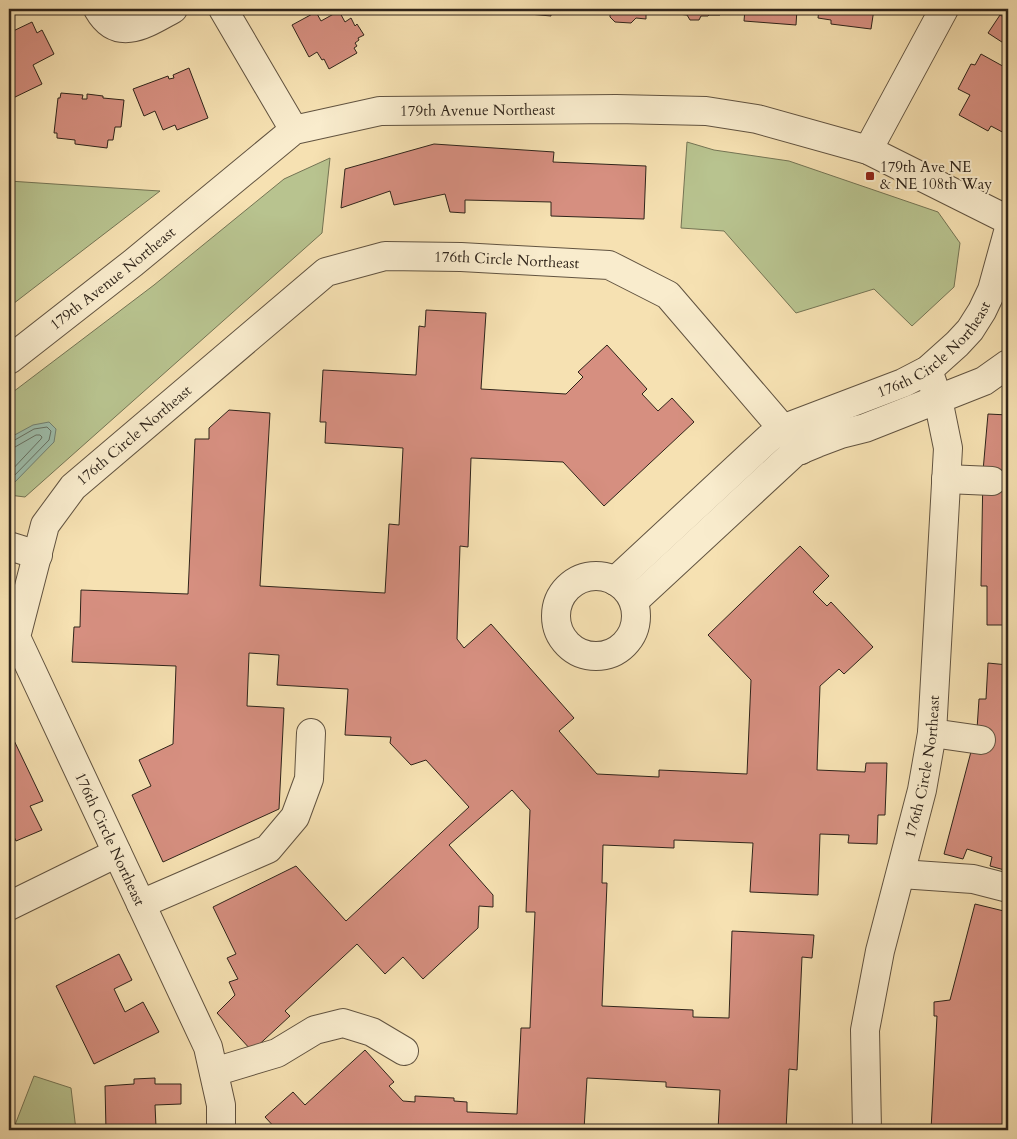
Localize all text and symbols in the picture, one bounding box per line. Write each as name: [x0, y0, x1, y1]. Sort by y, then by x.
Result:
street label: 179th Avenue Northeast: [400, 100, 556, 121]
place label: 179th Ave NE & NE 108th Way: [880, 157, 992, 194]
marker: 179th Ave NE & NE 108th Way: [864, 170, 876, 182]
street label: 179th Avenue Northeast: [46, 222, 180, 334]
street label: 176th Circle Northeast: [434, 247, 580, 273]
street label: 176th Circle Northeast: [874, 298, 995, 402]
street label: 176th Circle Northeast: [72, 380, 196, 490]
street label: 176th Circle Northeast: [900, 694, 944, 840]
street label: 176th Circle Northeast: [70, 769, 150, 909]

